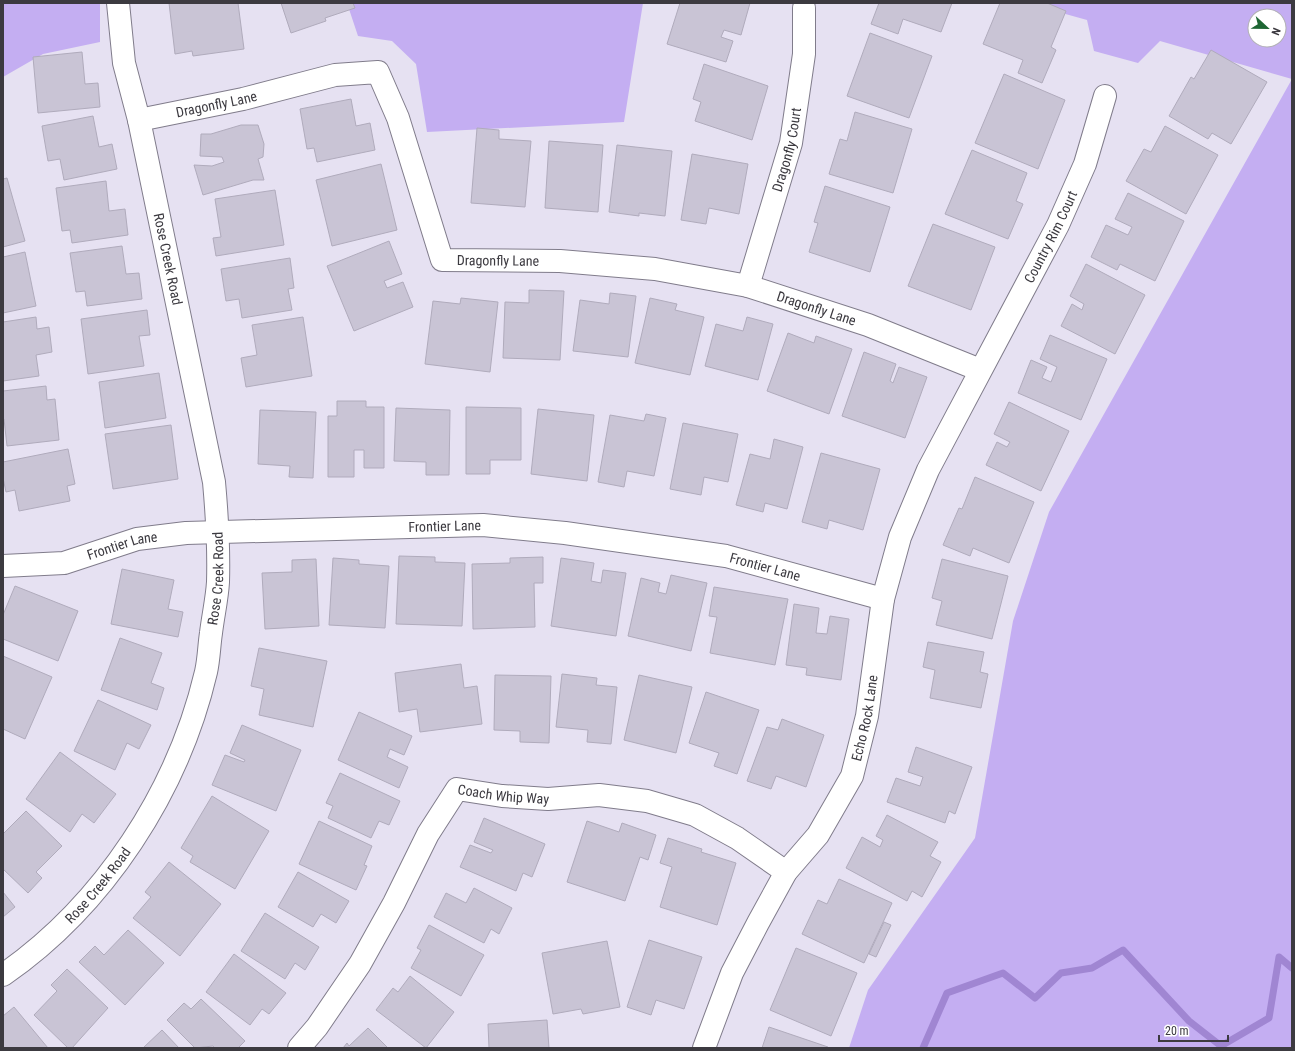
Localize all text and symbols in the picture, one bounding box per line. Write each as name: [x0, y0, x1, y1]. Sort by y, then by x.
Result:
north arrow: [1247, 8, 1287, 48]
text: N: [1268, 26, 1283, 37]
street label: Dragonfly Lane: [175, 88, 259, 120]
street label: Dragonfly Court: [769, 107, 804, 194]
street label: Country Rim Court: [1021, 188, 1080, 286]
street label: Rose Creek Road: [150, 212, 186, 306]
street label: Dragonfly Lane: [457, 252, 540, 269]
street label: Dragonfly Lane: [775, 288, 859, 329]
street label: Frontier Lane: [408, 517, 482, 535]
street label: Frontier Lane: [85, 529, 159, 563]
street label: Rose Creek Road: [204, 531, 226, 626]
street label: Frontier Lane: [728, 549, 803, 584]
street label: Echo Rock Lane: [848, 674, 881, 763]
street label: Coach Whip Way: [457, 781, 550, 807]
street label: Rose Creek Road: [62, 844, 134, 927]
scale bar: [1159, 1017, 1228, 1043]
text: 20 m: [1165, 1024, 1189, 1038]

